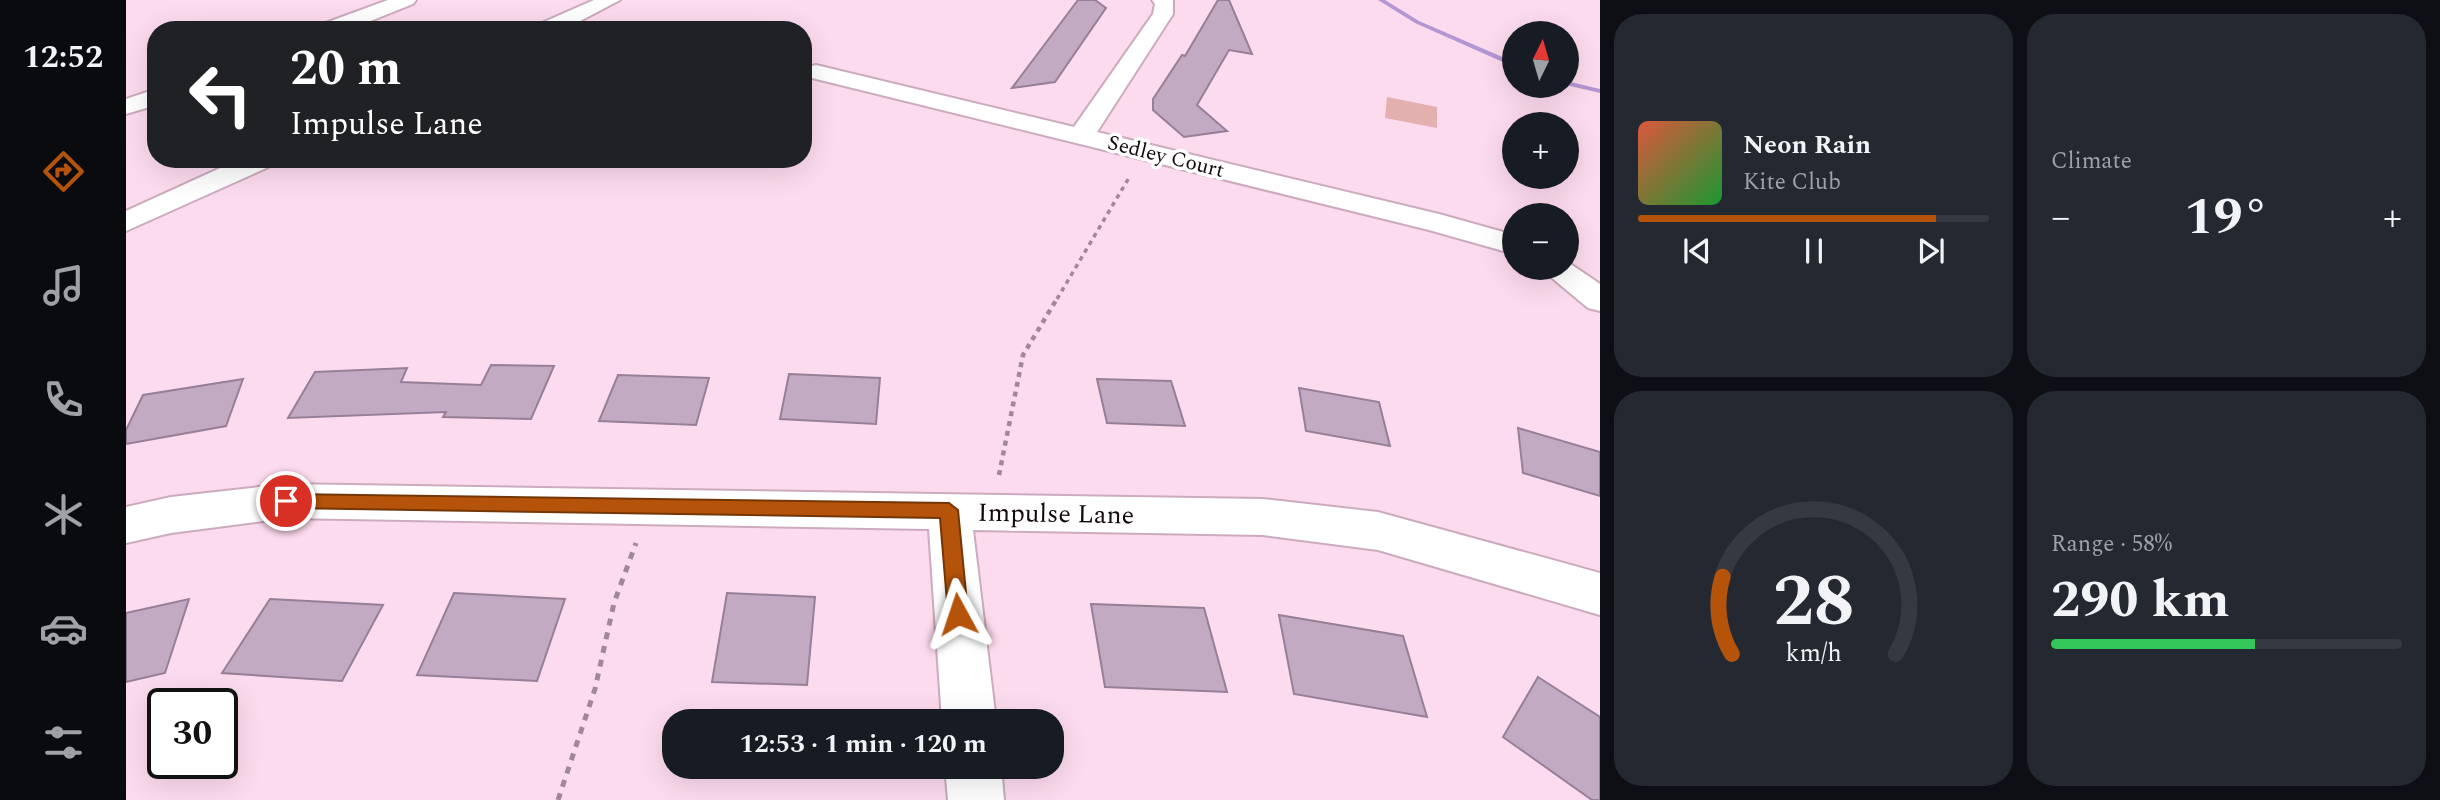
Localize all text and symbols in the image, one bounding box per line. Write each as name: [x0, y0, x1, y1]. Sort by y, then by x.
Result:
north arrow: [1502, 21, 1578, 98]
map controls: [1502, 21, 1579, 280]
text: 20 m: [290, 32, 401, 107]
text: 12:52: [23, 33, 103, 82]
icon: left: [175, 49, 266, 140]
text: Impulse Lane: [290, 100, 483, 149]
button: +: [1502, 112, 1579, 189]
text: Neon Rain: [1743, 125, 1871, 165]
street label: Sedley Court: [1104, 127, 1227, 187]
text: Climate: [2051, 144, 2132, 179]
icon: directions: [39, 147, 88, 196]
text: Kite Club: [1743, 165, 1841, 200]
text: 19°: [2184, 178, 2269, 257]
text: −: [2051, 189, 2070, 247]
text: +: [2383, 189, 2402, 247]
button: −: [1502, 203, 1579, 280]
icon: previous: [1678, 232, 1716, 270]
icon: pause: [1795, 232, 1833, 270]
icon: next: [1912, 232, 1950, 270]
icon: music: [39, 261, 88, 310]
icon: phone: [39, 375, 88, 424]
pin: [256, 471, 316, 531]
icon: arrive: [267, 482, 305, 520]
icon: climate: [39, 490, 88, 539]
street label: Impulse Lane: [977, 493, 1135, 535]
text: Range · 58%: [2051, 527, 2172, 562]
text: 28: [1773, 548, 1854, 659]
text: 290 km: [2051, 561, 2230, 640]
position arrow: [921, 577, 995, 651]
icon: car: [39, 604, 88, 653]
text: km/h: [1785, 635, 1842, 673]
speed limit sign: 30: [147, 688, 238, 779]
icon: filters: [39, 718, 88, 767]
text: 12:53 · 1 min · 120 m: [739, 724, 987, 764]

